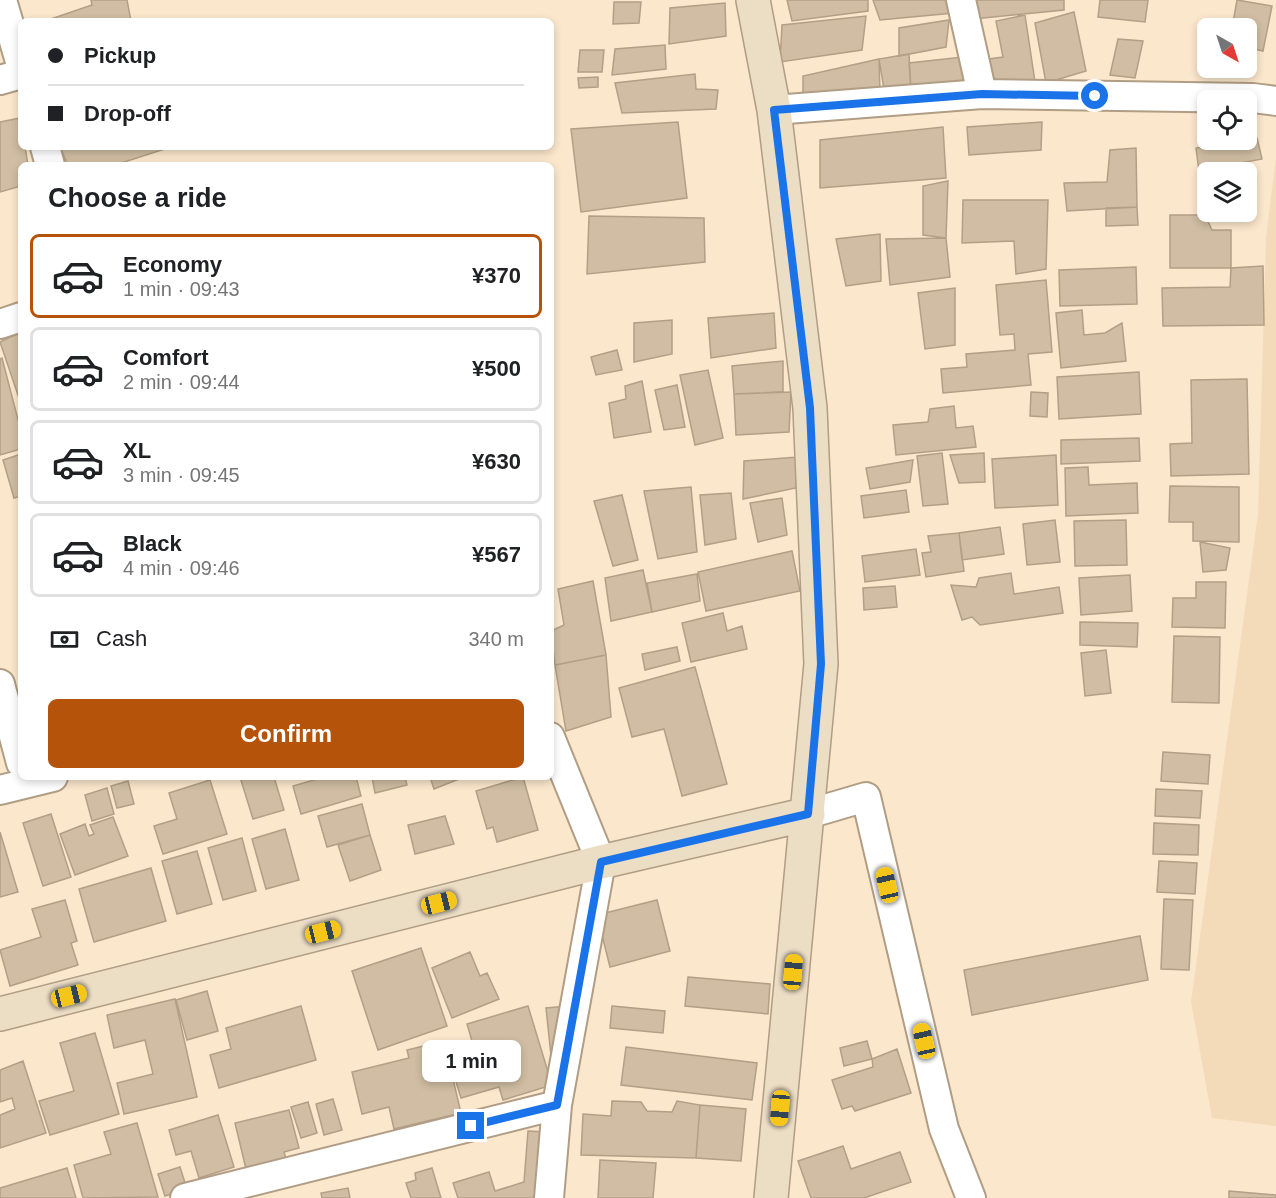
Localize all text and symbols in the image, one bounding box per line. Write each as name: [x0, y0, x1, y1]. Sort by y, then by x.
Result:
north arrow: [1197, 18, 1257, 78]
map controls: [1197, 18, 1257, 222]
text: Pickup: [84, 43, 156, 68]
route start: [1081, 82, 1108, 109]
button: locate: [1197, 90, 1257, 150]
text: Drop-off: [84, 101, 171, 126]
button: layers: [1197, 162, 1257, 222]
text: Choose a ride: [48, 183, 227, 213]
icon: car: [51, 249, 105, 303]
text: Economy: [123, 252, 222, 277]
text: ¥370: [472, 263, 521, 288]
text: 1 min · 09:43: [123, 278, 240, 300]
icon: car: [51, 342, 105, 396]
text: Comfort: [123, 345, 209, 370]
text: ¥500: [472, 356, 521, 381]
text: 2 min · 09:44: [123, 371, 240, 393]
icon: car: [51, 435, 105, 489]
text: XL: [123, 438, 151, 463]
text: ¥630: [472, 449, 521, 474]
text: 3 min · 09:45: [123, 464, 240, 486]
icon: car: [51, 528, 105, 582]
text: Black: [123, 531, 182, 556]
text: ¥567: [472, 542, 521, 567]
text: 4 min · 09:46: [123, 557, 240, 579]
icon: cash: [48, 623, 81, 656]
text: Cash: [96, 626, 147, 651]
text: 340 m: [468, 628, 524, 650]
button: Confirm: [48, 699, 524, 768]
car: [874, 865, 900, 905]
car: [419, 890, 459, 916]
car: [303, 919, 343, 945]
car: [782, 953, 804, 991]
car: [49, 983, 89, 1009]
car: [911, 1021, 937, 1061]
callout: 1 min: [422, 1039, 520, 1081]
text: 1 min: [445, 1050, 498, 1072]
car: [769, 1089, 791, 1127]
route end: [457, 1112, 484, 1139]

